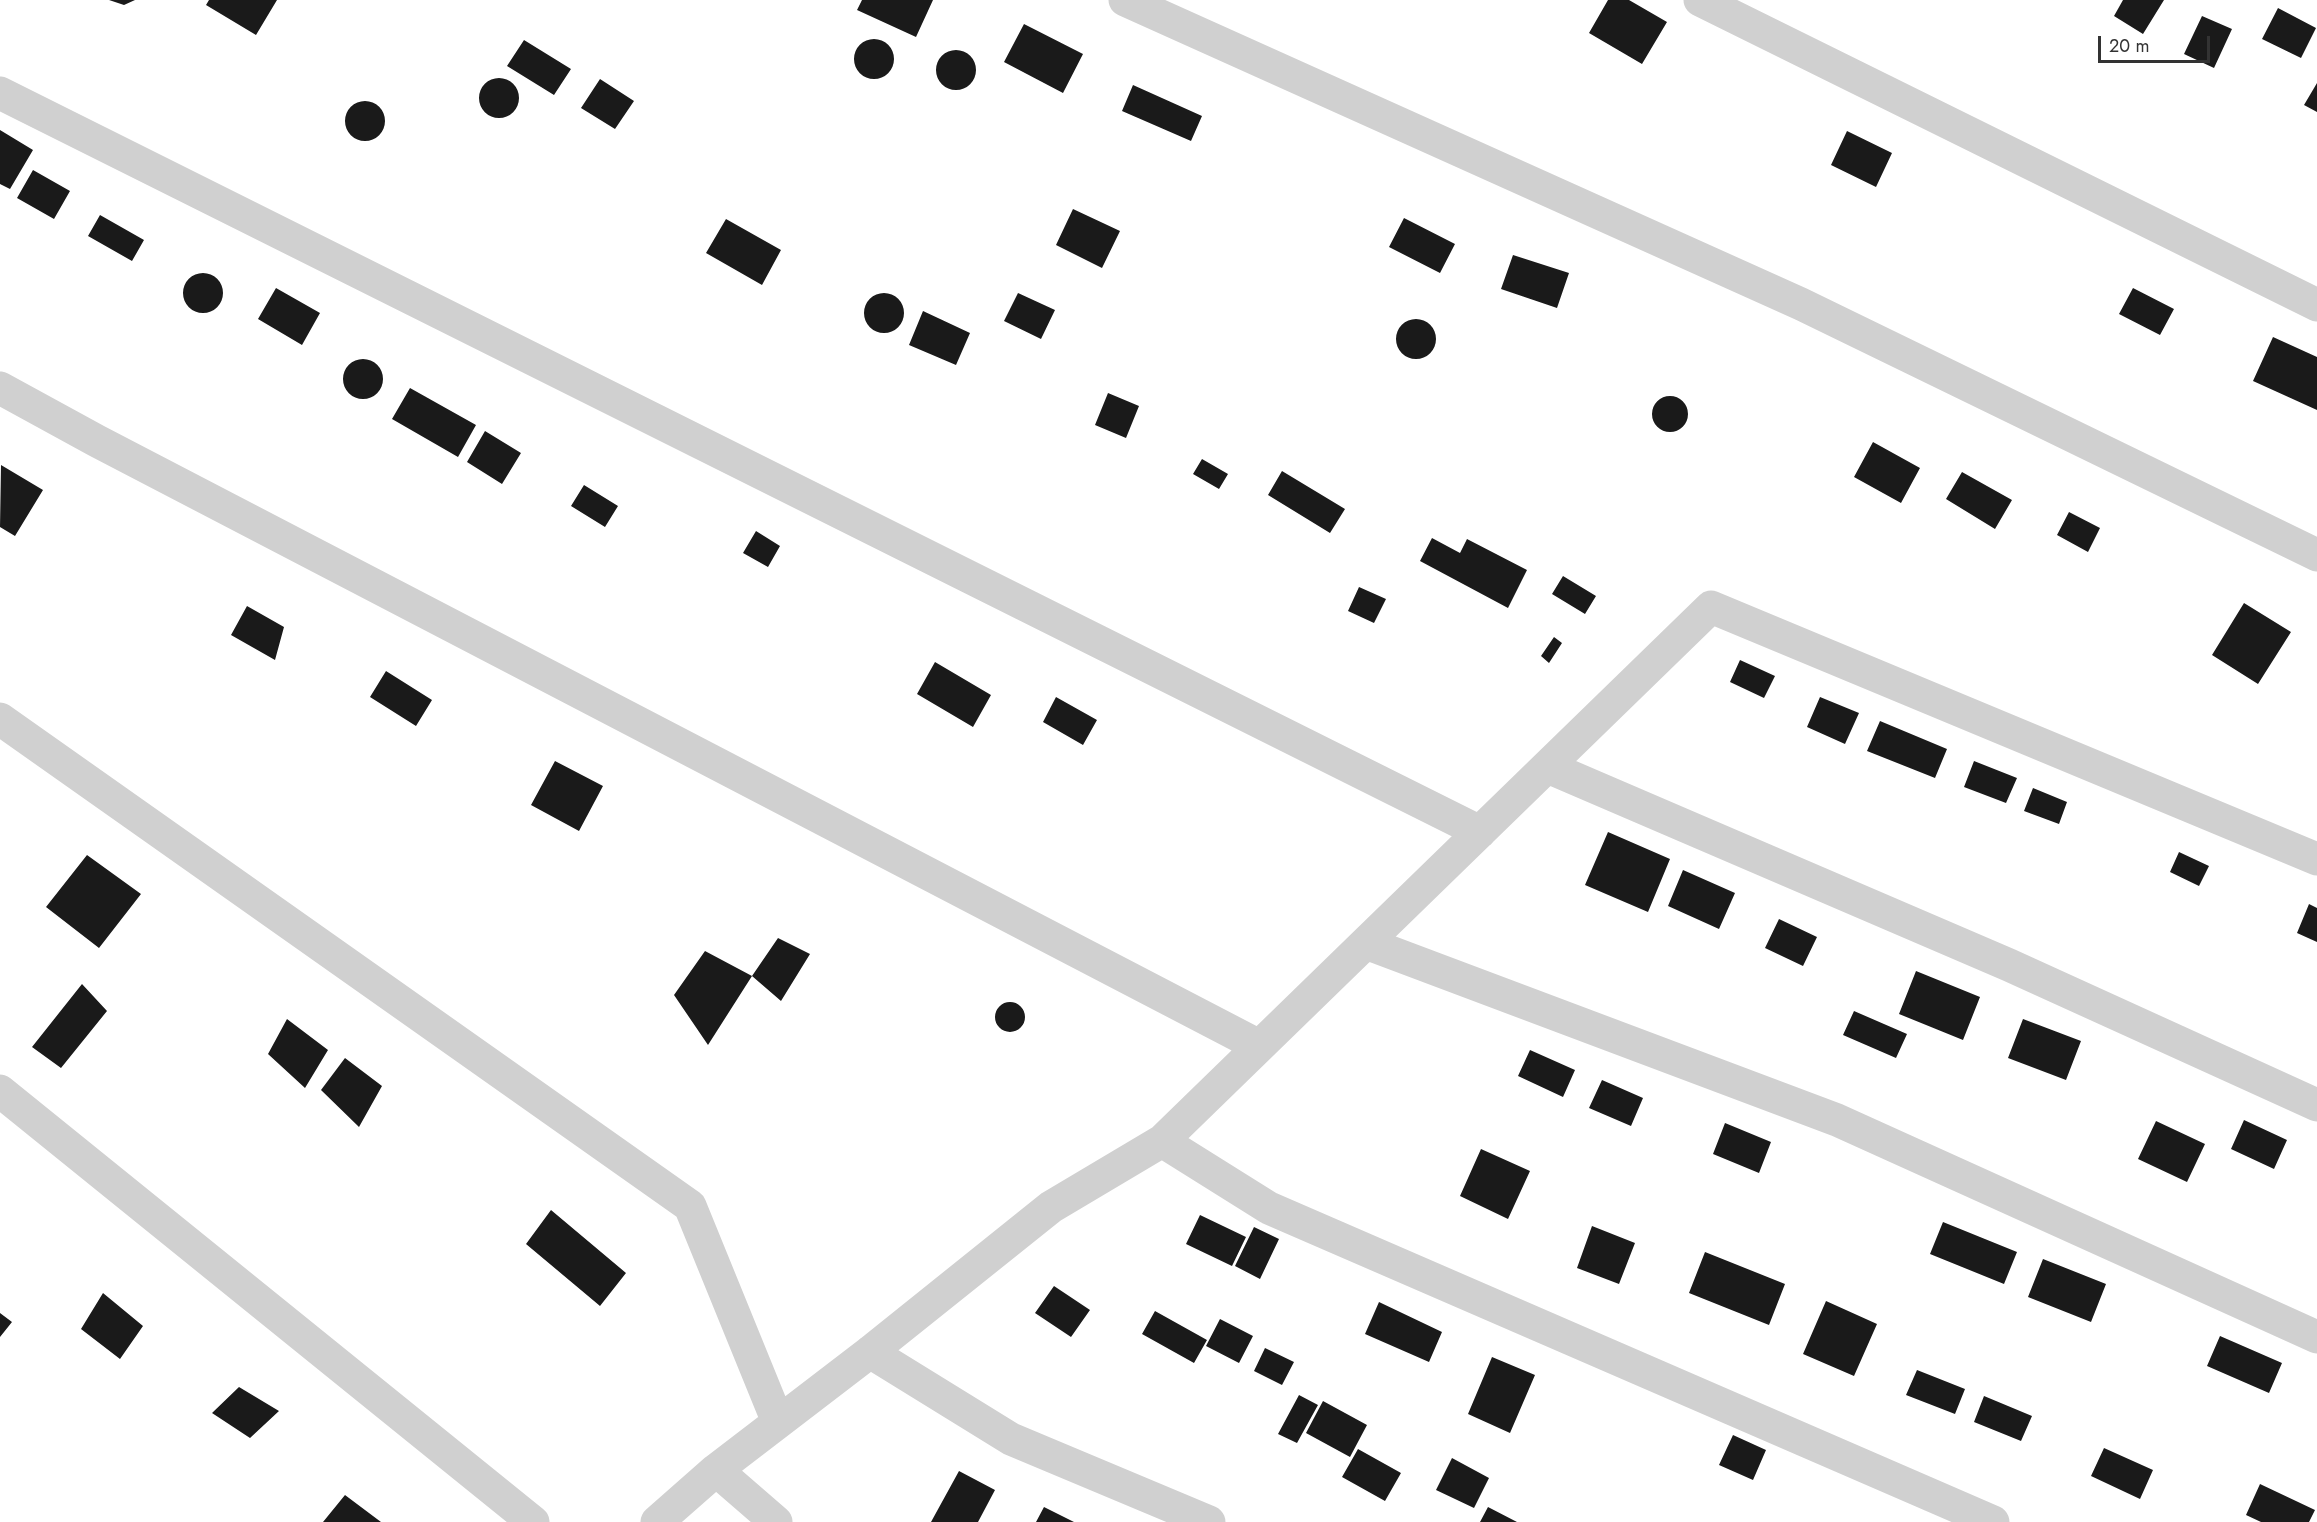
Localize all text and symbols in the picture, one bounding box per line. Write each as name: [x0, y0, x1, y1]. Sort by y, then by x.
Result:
scale bar: [2101, 24, 2214, 62]
text: 20 m: [2109, 33, 2149, 59]

